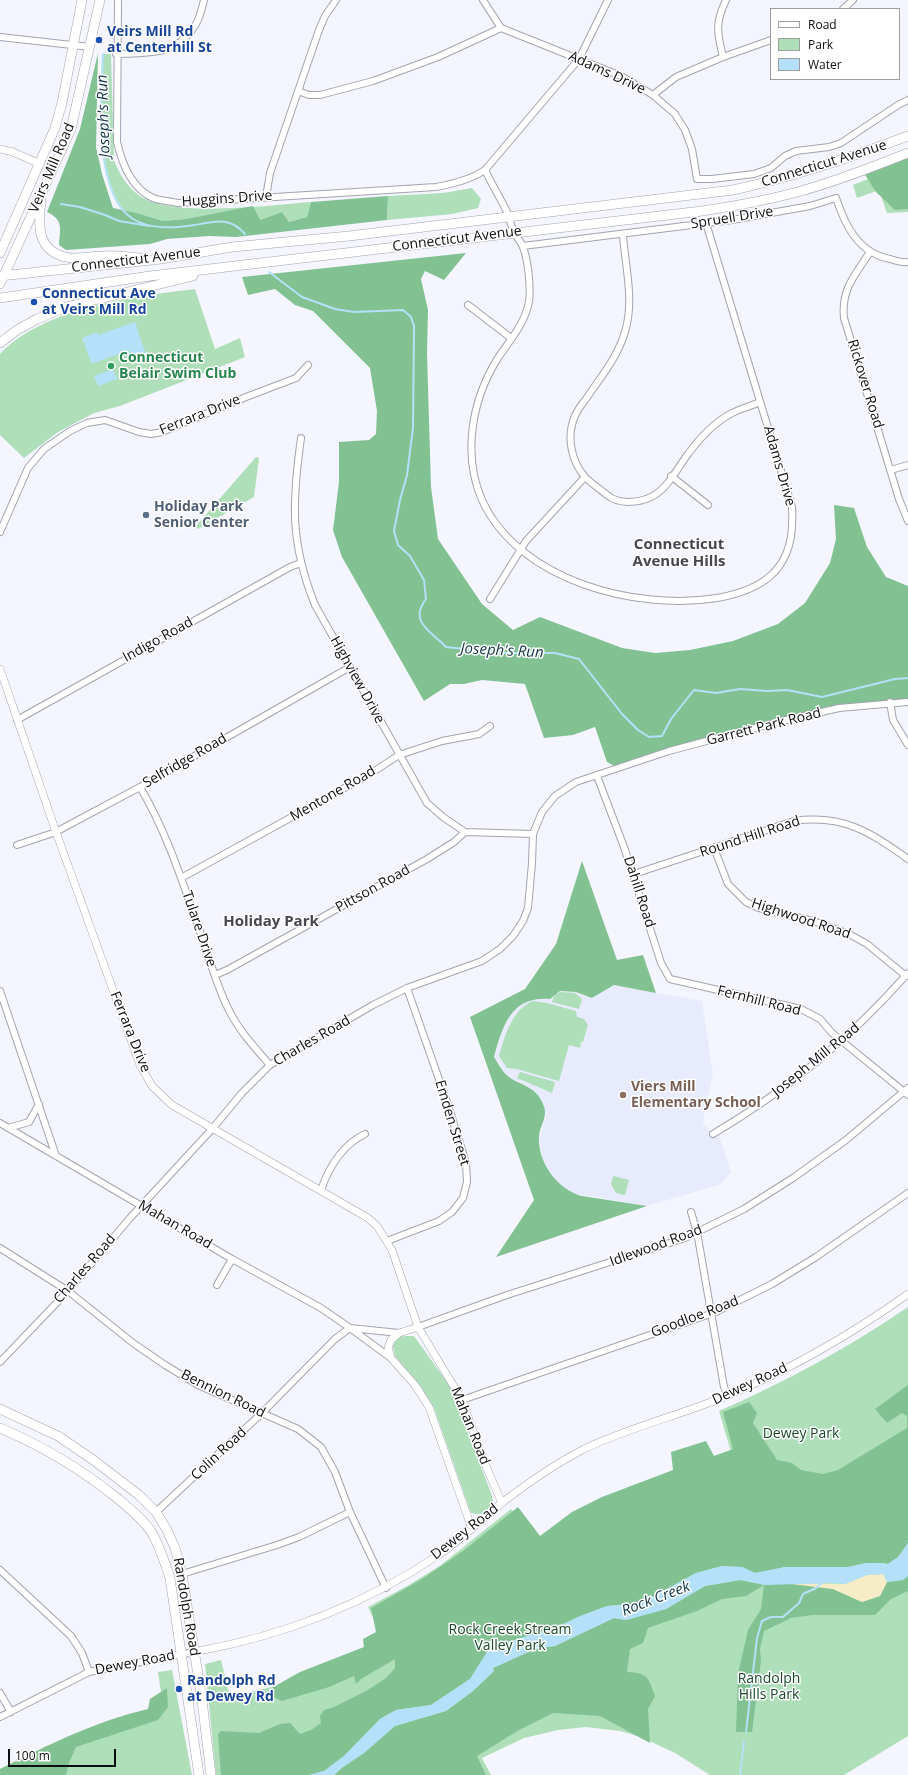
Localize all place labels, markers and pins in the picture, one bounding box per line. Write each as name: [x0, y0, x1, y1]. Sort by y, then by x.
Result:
place label: Veirs Mill Rd at Centerhill St: [107, 24, 212, 56]
marker: Veirs Mill Rd at Centerhill St: [94, 35, 104, 45]
place label: Connecticut Ave at Veirs Mill Rd: [42, 286, 156, 318]
marker: Connecticut Ave at Veirs Mill Rd: [29, 297, 39, 307]
place label: Connecticut Belair Swim Club: [119, 350, 236, 382]
marker: Connecticut Belair Swim Club: [106, 361, 116, 371]
place label: Holiday Park Senior Center: [154, 499, 249, 532]
marker: Holiday Park Senior Center: [141, 510, 151, 520]
place label: Viers Mill Elementary School: [631, 1079, 761, 1112]
marker: Viers Mill Elementary School: [618, 1090, 628, 1100]
place label: Randolph Rd at Dewey Rd: [187, 1673, 275, 1706]
marker: Randolph Rd at Dewey Rd: [174, 1684, 184, 1694]

